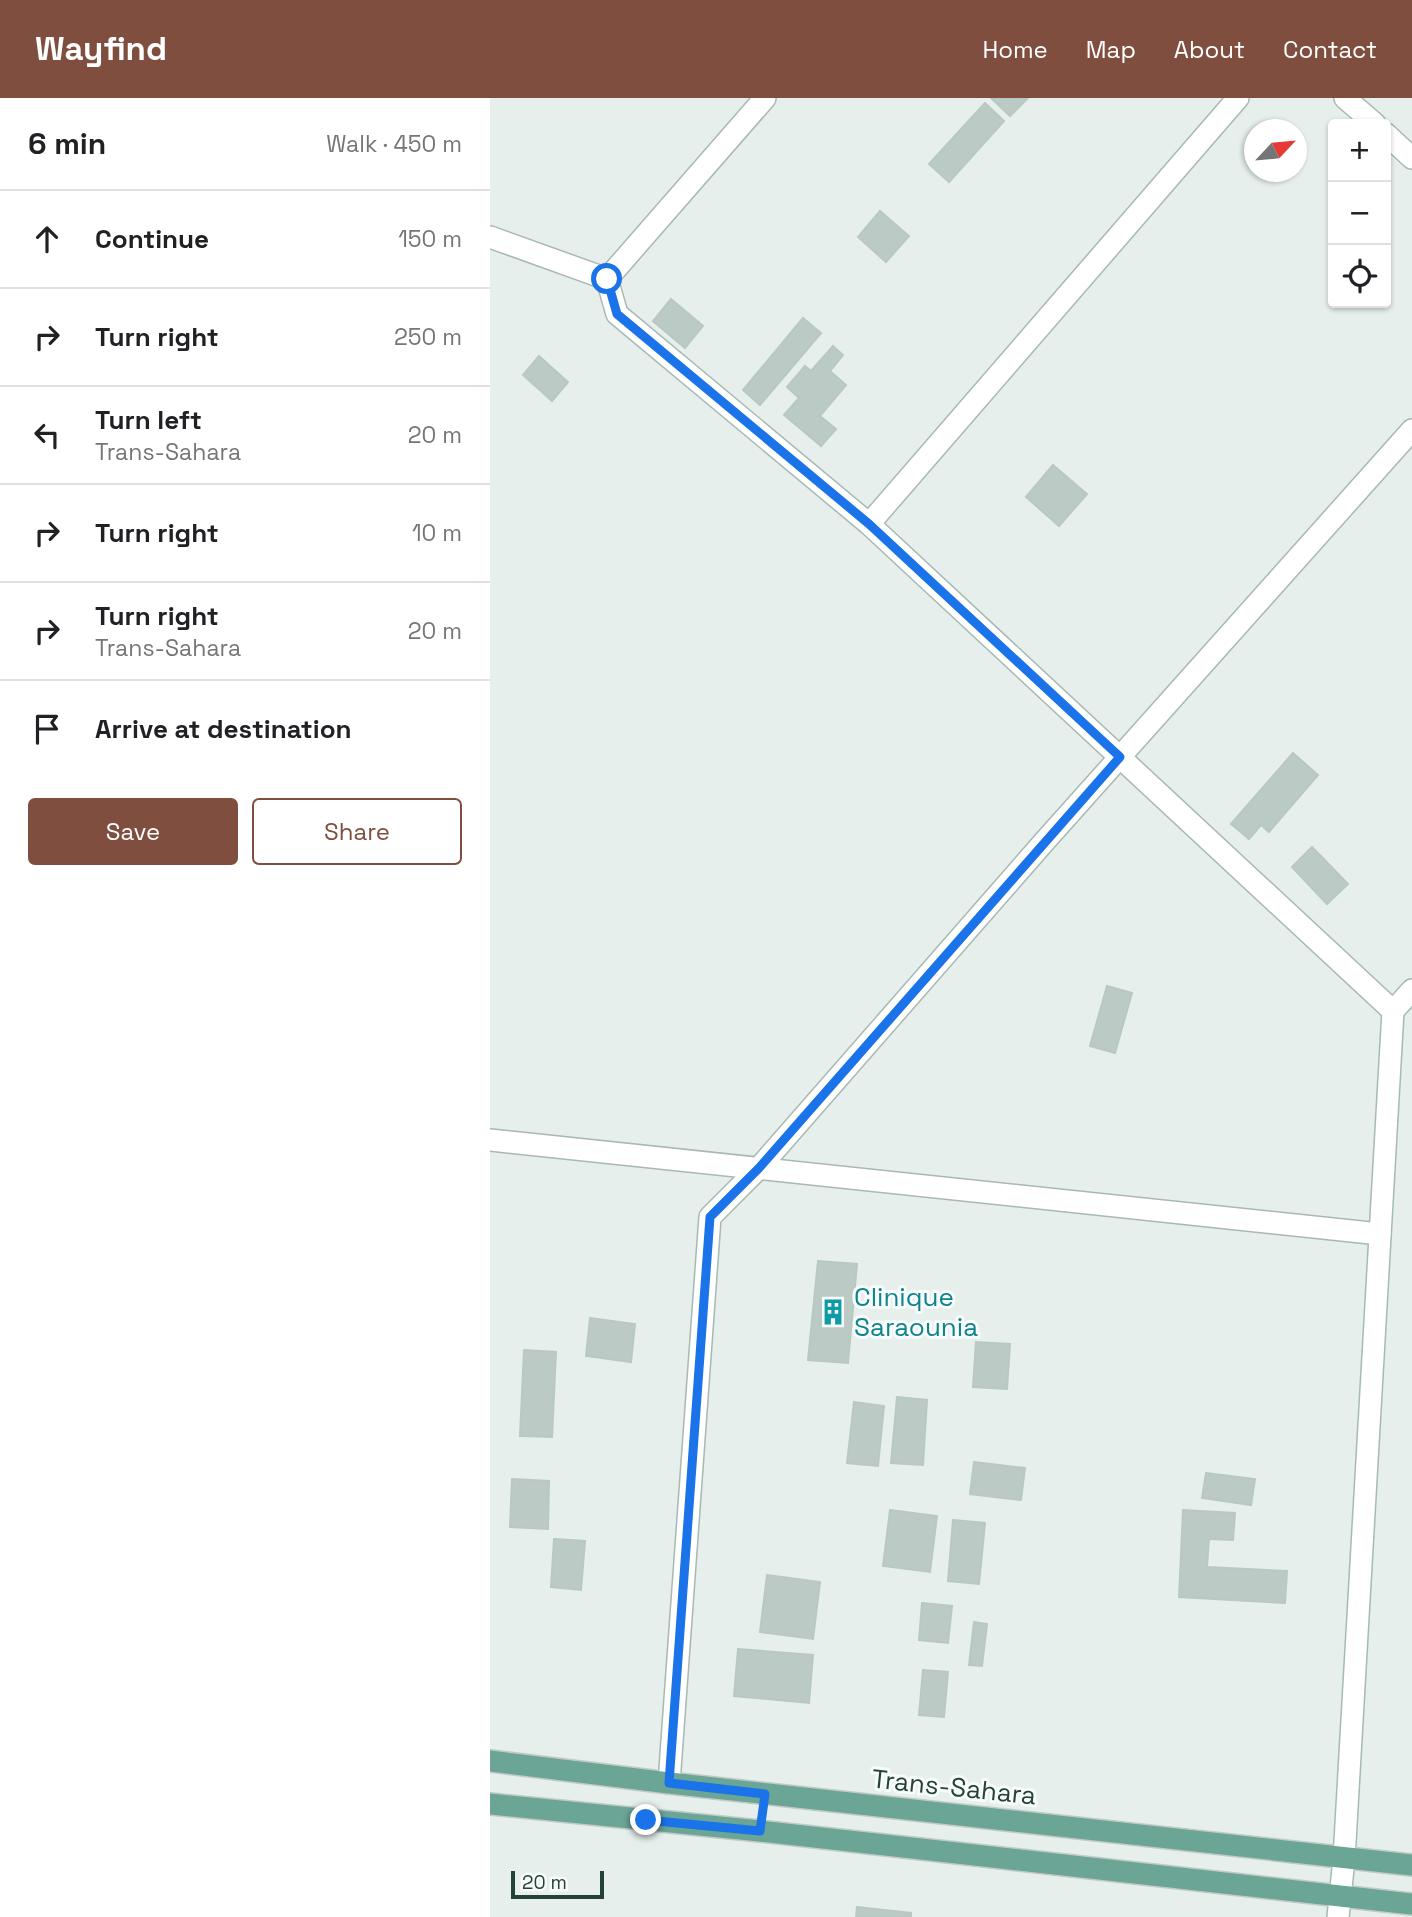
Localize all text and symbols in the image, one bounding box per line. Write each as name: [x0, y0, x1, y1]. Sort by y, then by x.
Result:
text: Wayfind: [35, 28, 167, 70]
text: Home: [982, 34, 1048, 65]
text: Map: [1086, 34, 1136, 65]
text: About: [1174, 34, 1245, 65]
text: Contact: [1283, 34, 1377, 65]
north arrow: [1244, 119, 1307, 182]
map controls: [1328, 119, 1391, 308]
button: +: [1328, 119, 1391, 182]
text: 6 min: [28, 124, 106, 163]
text: Walk · 450 m: [326, 129, 462, 159]
button: −: [1328, 182, 1391, 245]
icon: ahead: [28, 220, 66, 258]
text: Continue: [95, 222, 209, 256]
text: 150 m: [398, 224, 462, 254]
button: locate: [1328, 245, 1391, 308]
route start: [591, 263, 622, 294]
icon: right: [28, 318, 66, 356]
text: Turn right: [95, 320, 219, 354]
text: 250 m: [394, 322, 462, 352]
text: Turn left: [95, 403, 202, 437]
icon: left: [28, 416, 66, 454]
text: 20 m: [408, 420, 462, 450]
text: Trans-Sahara: [95, 437, 241, 467]
icon: right: [28, 514, 66, 552]
text: Turn right: [95, 516, 219, 550]
text: 10 m: [412, 518, 462, 548]
text: Turn right: [95, 599, 219, 633]
icon: right: [28, 612, 66, 650]
text: 20 m: [408, 616, 462, 646]
text: Trans-Sahara: [95, 633, 241, 663]
icon: arrive: [28, 710, 66, 748]
text: Arrive at destination: [95, 712, 352, 746]
button: Save: [28, 798, 238, 865]
button: Share: [252, 798, 462, 865]
place label: Clinique Saraounia: [854, 1280, 978, 1344]
building icon: Clinique Saraounia: [818, 1297, 848, 1327]
street label: Trans-Sahara: [870, 1761, 1038, 1813]
route end: [630, 1804, 661, 1835]
scale bar: [511, 1868, 604, 1900]
text: 20 m: [522, 1870, 567, 1895]

